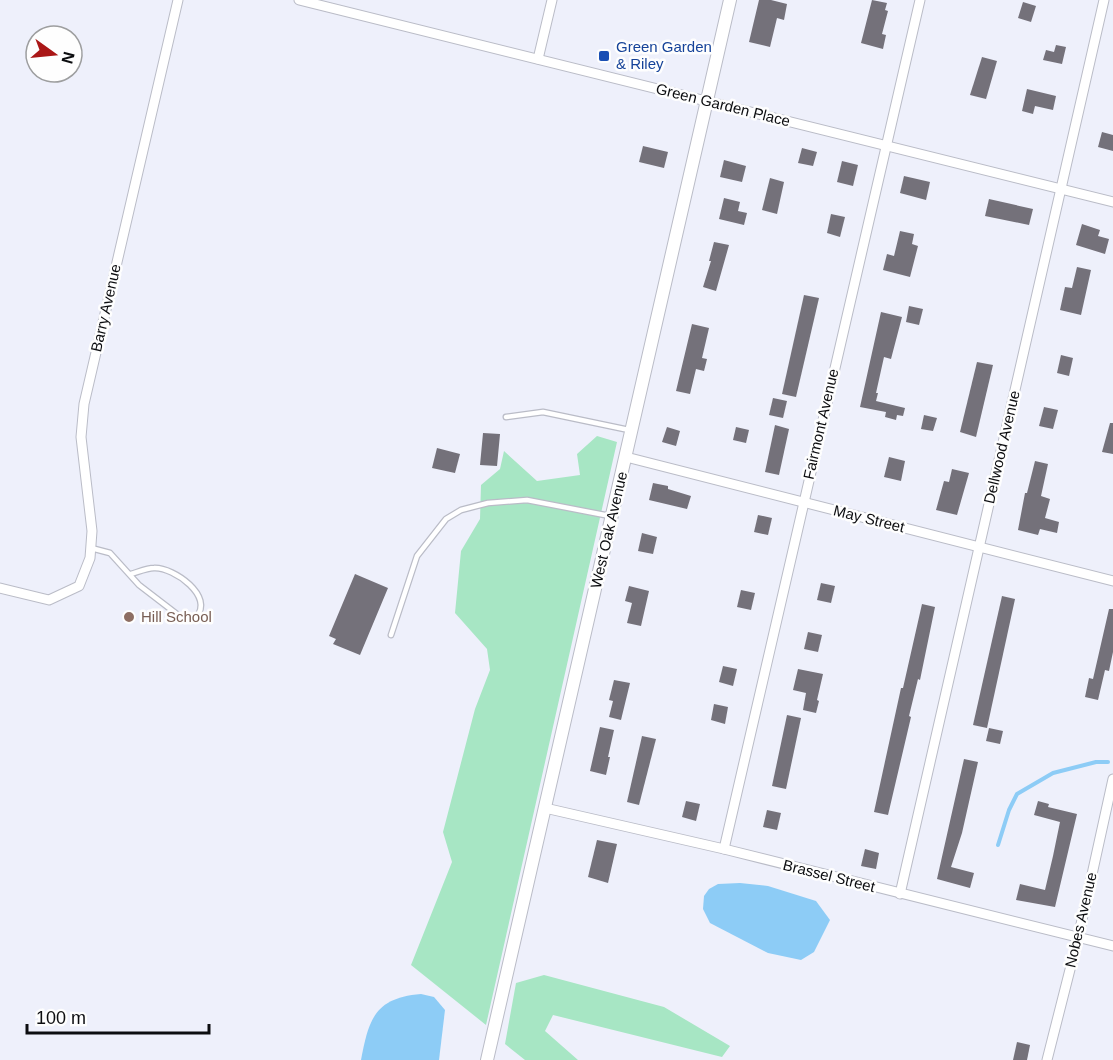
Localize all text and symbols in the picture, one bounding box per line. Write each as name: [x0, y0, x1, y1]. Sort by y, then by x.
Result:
north arrow: [24, 24, 84, 84]
place label: Green Garden & Riley: [616, 38, 712, 72]
marker: Green Garden & Riley: [597, 49, 611, 63]
text: N: [58, 50, 78, 66]
street label: Green Garden Place: [654, 80, 792, 129]
street label: Barry Avenue: [87, 262, 124, 354]
street label: Fairmont Avenue: [800, 367, 842, 481]
street label: Dellwood Avenue: [980, 389, 1023, 505]
street label: West Oak Avenue: [587, 470, 630, 590]
street label: May Street: [832, 501, 907, 536]
place label: Hill School: [141, 608, 212, 625]
marker: Hill School: [122, 610, 136, 624]
street label: Brassel Street: [781, 856, 878, 895]
street label: Nobes Avenue: [1061, 871, 1100, 969]
scale bar: [27, 997, 208, 1035]
text: 100 m: [36, 1008, 86, 1028]

